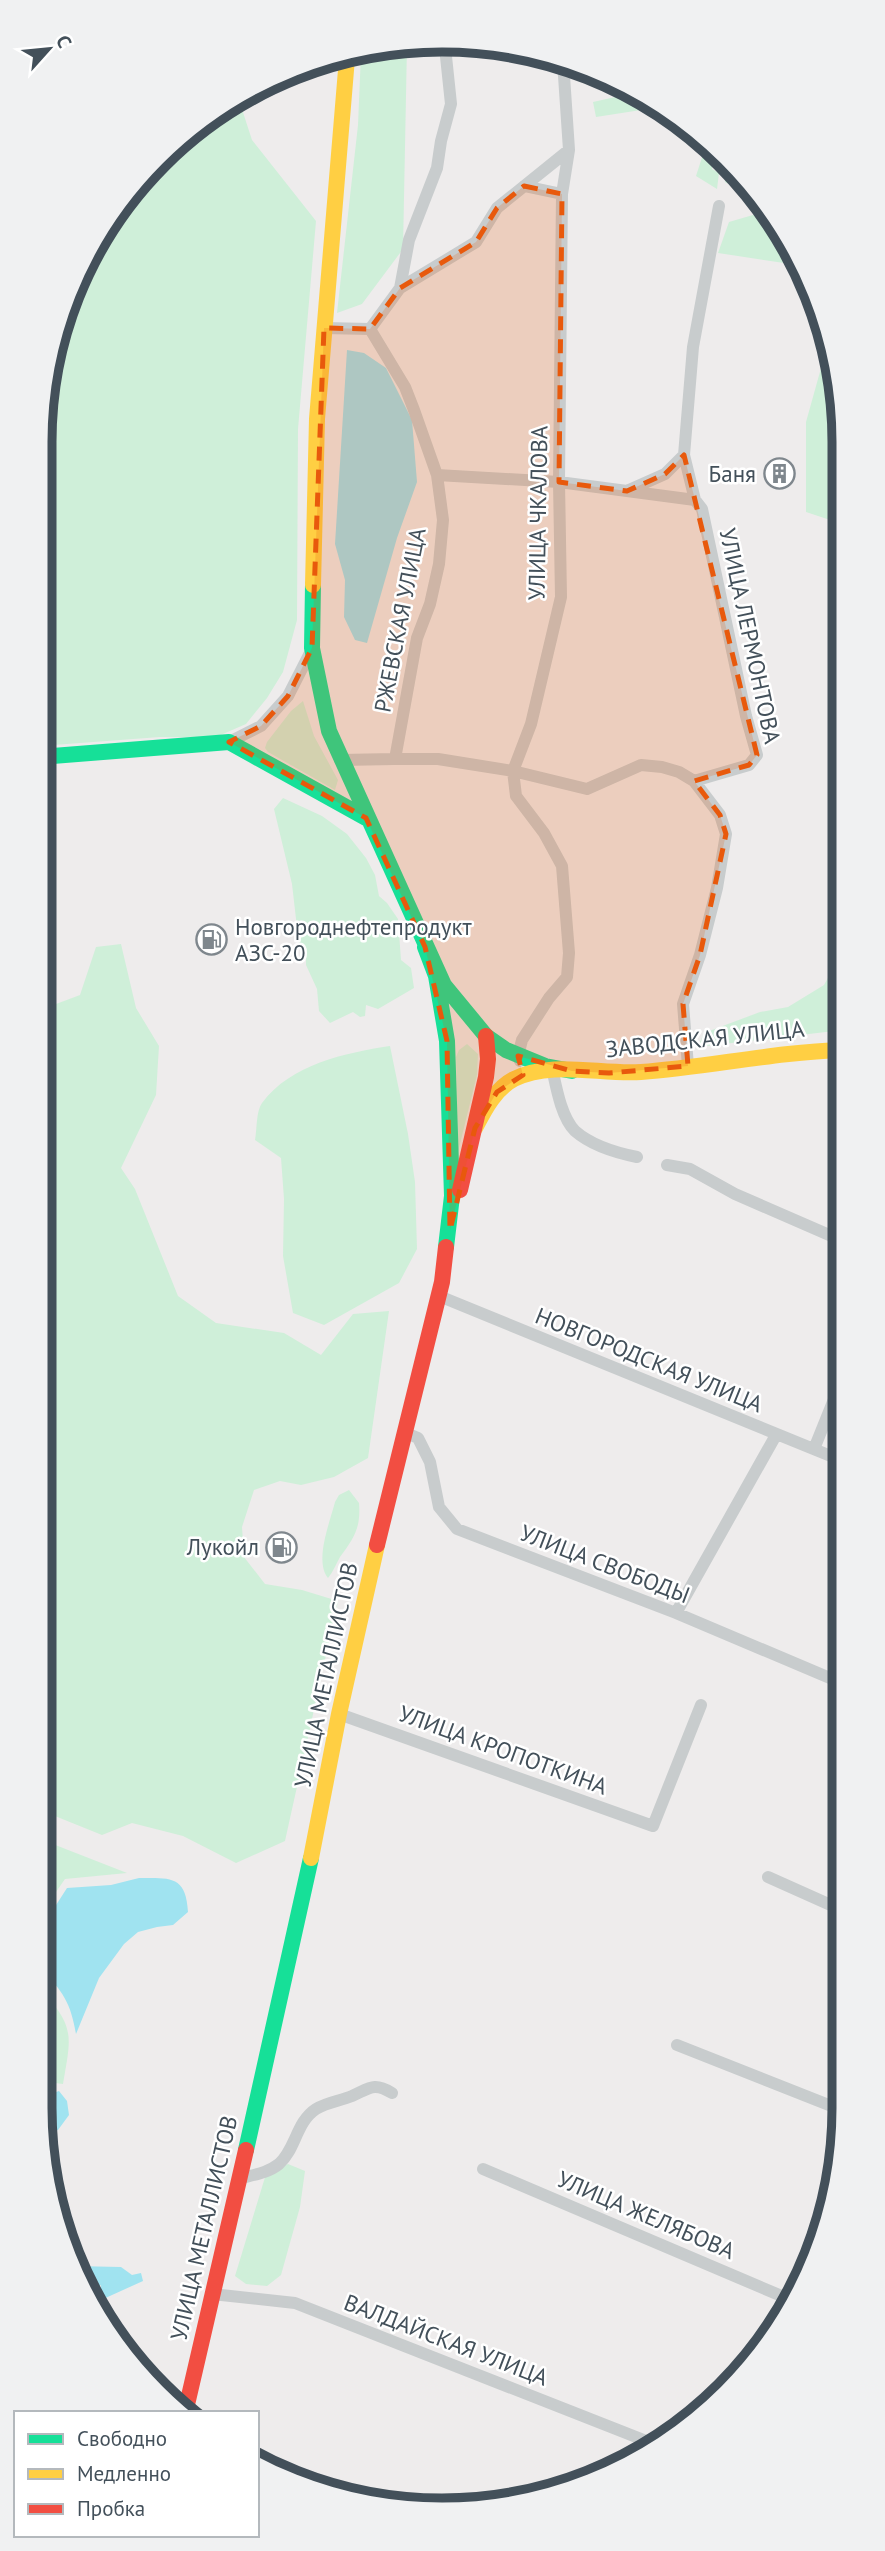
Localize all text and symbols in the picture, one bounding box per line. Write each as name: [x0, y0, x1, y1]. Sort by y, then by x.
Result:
north arrow: [14, 14, 84, 84]
text: С: [51, 31, 77, 52]
street label: УЛИЦА ЧКАЛОВА: [521, 425, 554, 601]
building icon: Баня: [762, 457, 796, 491]
place label: Баня: [709, 459, 756, 488]
street label: РЖЕВСКАЯ УЛИЦА: [367, 525, 432, 715]
street label: УЛИЦА ЛЕРМОНТОВА: [713, 526, 788, 747]
place label: Новгороднефтепродукт АЗС-20: [235, 912, 472, 967]
fuel station icon: Новгороднефтепродукт АЗС-20: [195, 923, 229, 957]
street label: ЗАВОДСКАЯ УЛИЦА: [604, 1014, 806, 1063]
street label: НОВГОРОДСКАЯ УЛИЦА: [531, 1301, 768, 1419]
street label: УЛИЦА СВОБОДЫ: [516, 1518, 694, 1609]
fuel station icon: Лукойл: [265, 1530, 299, 1564]
place label: Лукойл: [186, 1532, 259, 1561]
street label: УЛИЦА МЕТАЛЛИСТОВ: [287, 1560, 364, 1790]
street label: УЛИЦА КРОПОТКИНА: [395, 1698, 612, 1801]
street label: УЛИЦА МЕТАЛЛИСТОВ: [164, 2113, 243, 2343]
street label: УЛИЦА ЖЕЛЯБОВА: [553, 2164, 740, 2265]
street label: ВАЛДАЙСКАЯ УЛИЦА: [340, 2287, 553, 2392]
legend: [14, 2411, 259, 2537]
text: Свободно: [77, 2425, 167, 2452]
text: Медленно: [77, 2460, 171, 2487]
text: Пробка: [77, 2495, 145, 2522]

